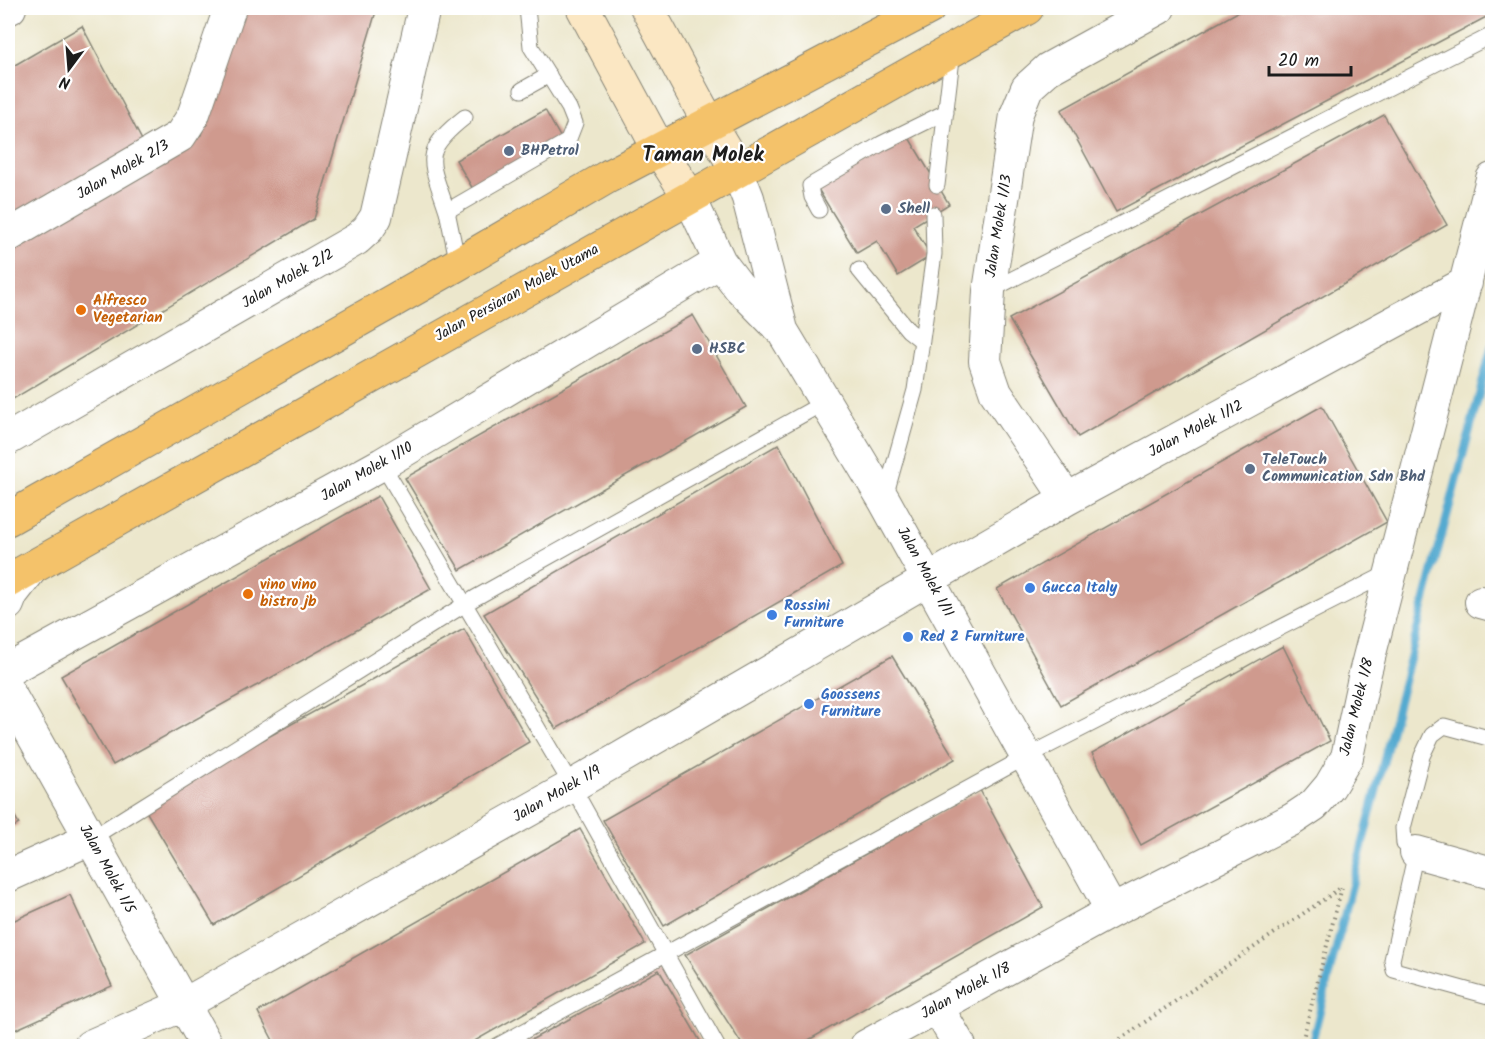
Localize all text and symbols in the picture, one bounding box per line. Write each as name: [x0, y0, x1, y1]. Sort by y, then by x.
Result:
north arrow: [39, 39, 99, 99]
scale bar: [1269, 39, 1352, 77]
text: 20 m: [1278, 47, 1319, 76]
text: N: [57, 69, 74, 95]
street label: Jalan Molek 2/3: [72, 134, 174, 206]
place label: BHPetrol: [521, 139, 579, 163]
district label: Taman Molek: [642, 139, 764, 172]
marker: BHPetrol: [502, 144, 516, 158]
street label: Jalan Molek 1/13: [979, 172, 1019, 279]
place label: Shell: [898, 197, 930, 221]
marker: Shell: [879, 202, 893, 216]
street label: Jalan Persiaran Molek Utama: [430, 238, 604, 348]
street label: Jalan Molek 2/2: [237, 243, 339, 315]
place label: Alfresco Vegetarian: [93, 289, 163, 330]
marker: Alfresco Vegetarian: [74, 303, 88, 317]
place label: HSBC: [709, 337, 746, 361]
marker: HSBC: [690, 342, 704, 356]
street label: Jalan Molek 1/12: [1144, 394, 1248, 464]
street label: Jalan Molek 1/10: [316, 436, 418, 508]
place label: TeleTouch Communication Sdn Bhd: [1262, 448, 1426, 489]
marker: TeleTouch Communication Sdn Bhd: [1243, 462, 1257, 476]
street label: Jalan Molek 1/11: [890, 522, 960, 622]
place label: vino vino bistro jb: [260, 573, 317, 614]
place label: Gucca Italy: [1042, 576, 1117, 600]
marker: Gucca Italy: [1023, 581, 1037, 595]
marker: vino vino bistro jb: [241, 587, 255, 601]
place label: Rossini Furniture: [784, 594, 845, 635]
marker: Rossini Furniture: [765, 608, 779, 622]
place label: Red 2 Furniture: [920, 625, 1025, 649]
marker: Red 2 Furniture: [901, 630, 915, 644]
street label: Jalan Molek 1/8: [1333, 655, 1381, 758]
place label: Goossens Furniture: [821, 683, 882, 724]
marker: Goossens Furniture: [802, 697, 816, 711]
street label: Jalan Molek 1/9: [508, 759, 606, 829]
street label: Jalan Molek 1/5: [73, 820, 142, 919]
street label: Jalan Molek 1/8: [916, 956, 1016, 1026]

